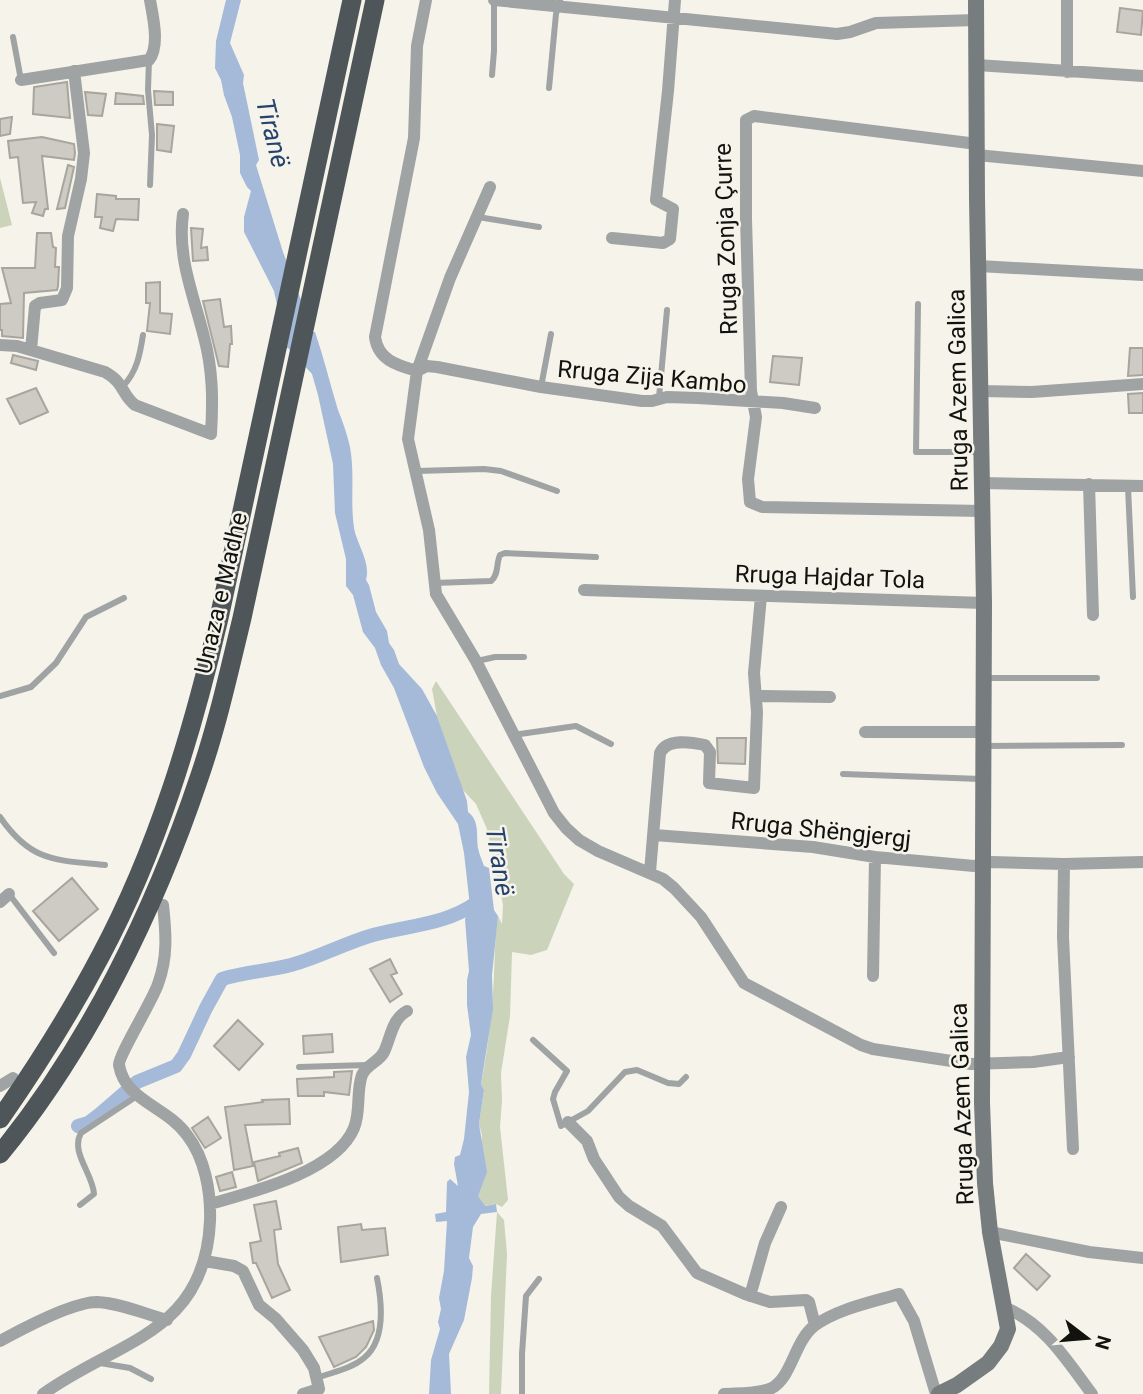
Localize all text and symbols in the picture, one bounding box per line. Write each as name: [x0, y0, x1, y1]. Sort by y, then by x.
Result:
water label: Tiranë: [250, 95, 296, 171]
street label: Rruga Zonja Çurre: [709, 143, 743, 335]
street label: Rruga Azem Galica: [942, 288, 974, 492]
street label: Rruga Zija Kambo: [556, 355, 748, 399]
street label: Unaza e Madhe: [189, 509, 253, 677]
street label: Rruga Hajdar Tola: [734, 560, 926, 594]
street label: Rruga Shëngjergj: [729, 807, 913, 853]
water label: Tiranë: [480, 824, 520, 898]
street label: Rruga Azem Galica: [944, 1002, 980, 1206]
north arrow: [1052, 1303, 1122, 1373]
text: N: [1090, 1333, 1116, 1352]

